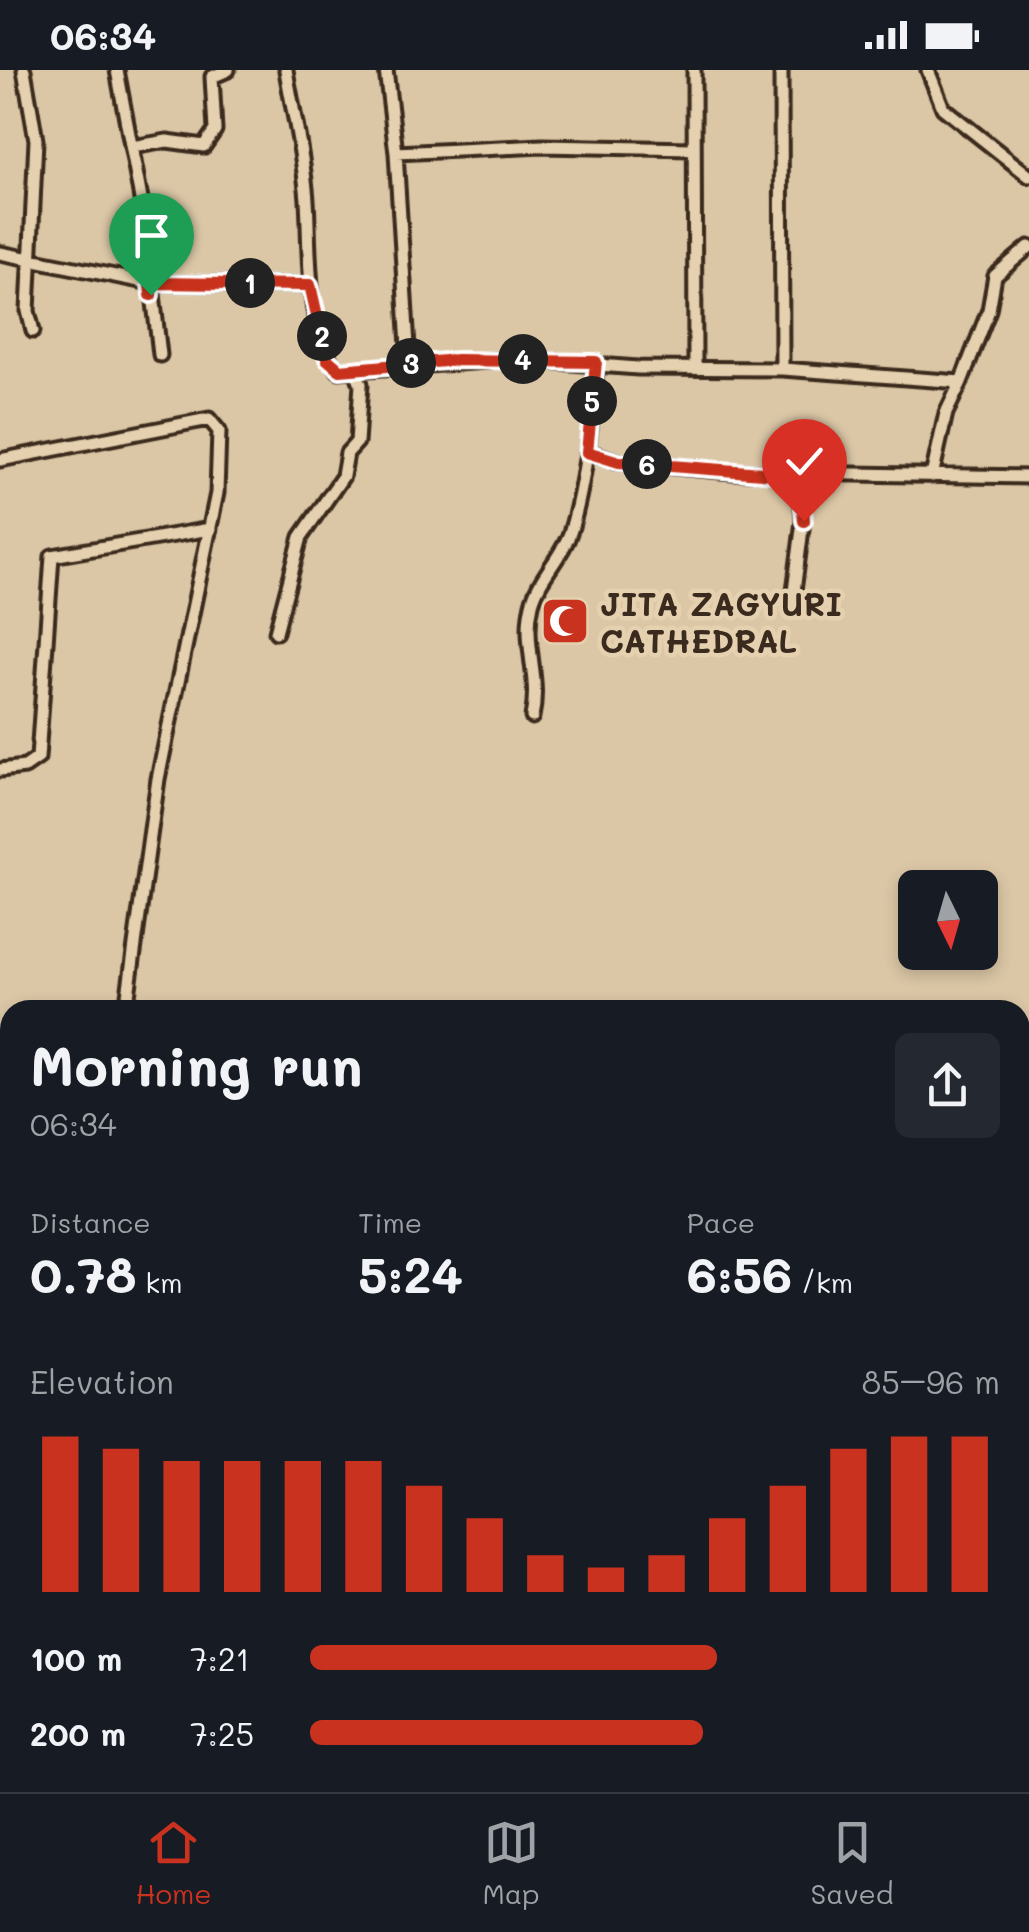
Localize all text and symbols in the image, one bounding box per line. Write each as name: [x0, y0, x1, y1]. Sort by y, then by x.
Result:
text: 06:34: [50, 10, 156, 60]
pin: [109, 193, 194, 296]
icon: arrive: [124, 208, 179, 263]
pin: 1: [225, 258, 275, 308]
text: 1: [244, 265, 256, 301]
pin: 2: [297, 311, 347, 361]
text: 2: [314, 318, 330, 354]
pin: 4: [498, 334, 548, 384]
pin: 3: [386, 338, 436, 388]
text: 4: [514, 341, 532, 377]
text: 3: [403, 345, 419, 381]
pin: 5: [567, 376, 617, 426]
text: 5: [584, 383, 600, 419]
pin: [762, 419, 847, 522]
icon: check: [777, 434, 832, 489]
pin: 6: [622, 439, 672, 489]
text: 6: [639, 446, 655, 482]
place label: JITA ZAGYURI CATHEDRAL: [600, 582, 842, 661]
mosque icon: JITA ZAGYURI CATHEDRAL: [539, 595, 591, 647]
north arrow: [898, 870, 998, 970]
map controls: [898, 870, 998, 970]
text: Morning run: [30, 1028, 363, 1100]
button: share: [895, 1033, 1000, 1138]
text: 06:34: [30, 1102, 117, 1144]
text: Distance: [30, 1204, 151, 1240]
text: Time: [358, 1204, 422, 1240]
text: Pace: [687, 1204, 755, 1240]
text: 0.78: [30, 1240, 136, 1306]
text: 5:24: [358, 1240, 463, 1306]
text: 6:56: [687, 1240, 792, 1306]
text: km: [136, 1264, 183, 1300]
text: /km: [792, 1264, 853, 1300]
text: Elevation: [30, 1360, 174, 1402]
text: 85–96 m: [862, 1360, 1000, 1402]
text: 100 m: [30, 1637, 122, 1679]
text: 7:21: [190, 1637, 250, 1679]
text: 200 m: [30, 1712, 126, 1754]
text: 7:25: [190, 1712, 254, 1754]
tab: Home: [135, 1815, 212, 1911]
tab: Map: [483, 1815, 540, 1911]
tab: Saved: [810, 1815, 894, 1911]

